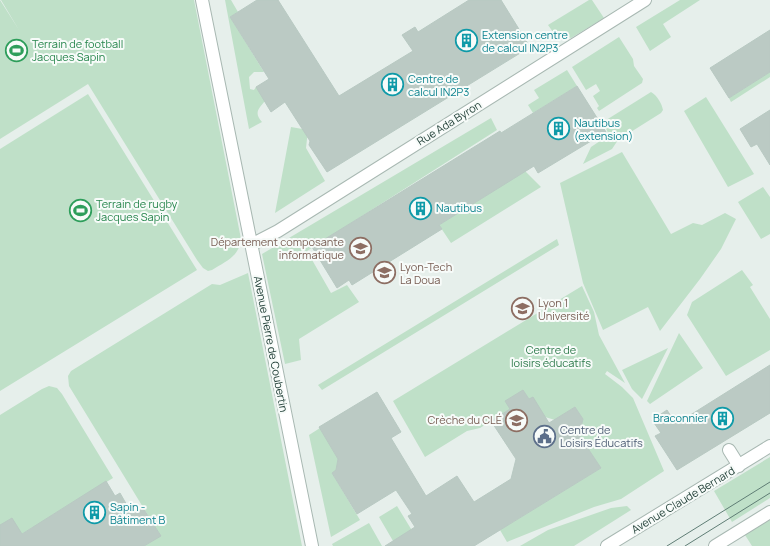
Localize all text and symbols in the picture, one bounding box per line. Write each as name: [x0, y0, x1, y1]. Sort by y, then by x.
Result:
place label: Extension centre de calcul IN2P3: [482, 27, 569, 55]
building icon: Extension centre de calcul IN2P3: [453, 28, 479, 54]
place label: Terrain de football Jacques Sapin: [32, 36, 123, 64]
sports icon: Terrain de football Jacques Sapin: [3, 37, 29, 63]
place label: Centre de calcul IN2P3: [408, 71, 469, 99]
building icon: Centre de calcul IN2P3: [379, 72, 405, 98]
street label: Rue Ada Byron: [414, 97, 484, 148]
place label: Nautibus (extension): [574, 115, 633, 143]
building icon: Nautibus (extension): [545, 116, 571, 142]
building icon: Nautibus: [407, 195, 433, 221]
place label: Terrain de rugby Jacques Sapin: [96, 196, 178, 224]
sports icon: Terrain de rugby Jacques Sapin: [67, 197, 93, 223]
place label: Nautibus: [436, 200, 482, 215]
place label: Département composante informatique: [211, 234, 345, 262]
school or university icon: Département composante informatique: [347, 235, 373, 261]
place label: Lyon-Tech La Doua: [400, 259, 452, 287]
school or university icon: Lyon-Tech La Doua: [372, 260, 398, 286]
street label: Avenue Pierre de Coubertin: [251, 275, 292, 413]
place label: Lyon 1 Université: [538, 295, 590, 323]
school or university icon: Lyon 1 Université: [509, 296, 535, 322]
park label: Centre de loisirs éducatifs: [511, 342, 591, 370]
building icon: Braconnier: [710, 405, 736, 431]
school or university icon: Crèche du CLÉ: [504, 407, 530, 433]
place label: Braconnier: [653, 410, 708, 425]
place label: Crèche du CLÉ: [427, 412, 502, 427]
place label: Centre de Loisirs Éducatifs: [560, 422, 643, 450]
public building icon: Centre de Loisirs Éducatifs: [531, 423, 557, 449]
street label: Avenue Claude Bernard: [628, 463, 737, 536]
place label: Sapin - Bâtiment B: [110, 499, 166, 527]
building icon: Sapin - Bâtiment B: [81, 500, 107, 526]

